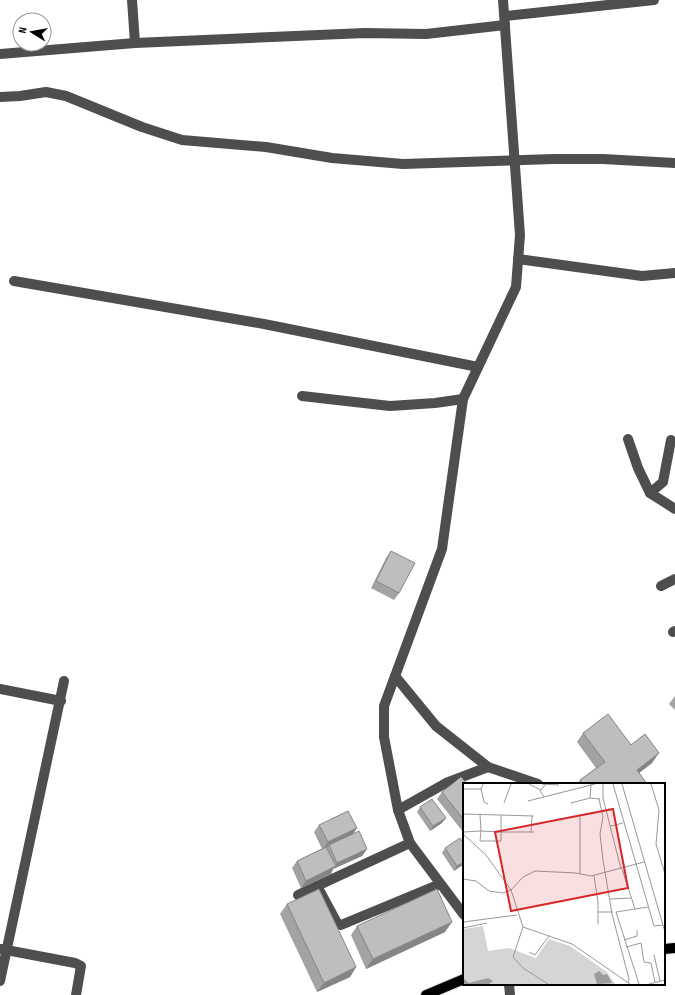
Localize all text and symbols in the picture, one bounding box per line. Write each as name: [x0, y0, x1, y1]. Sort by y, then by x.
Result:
north arrow: [12, 12, 52, 52]
text: N: [16, 26, 30, 34]
inset map: [463, 783, 665, 985]

